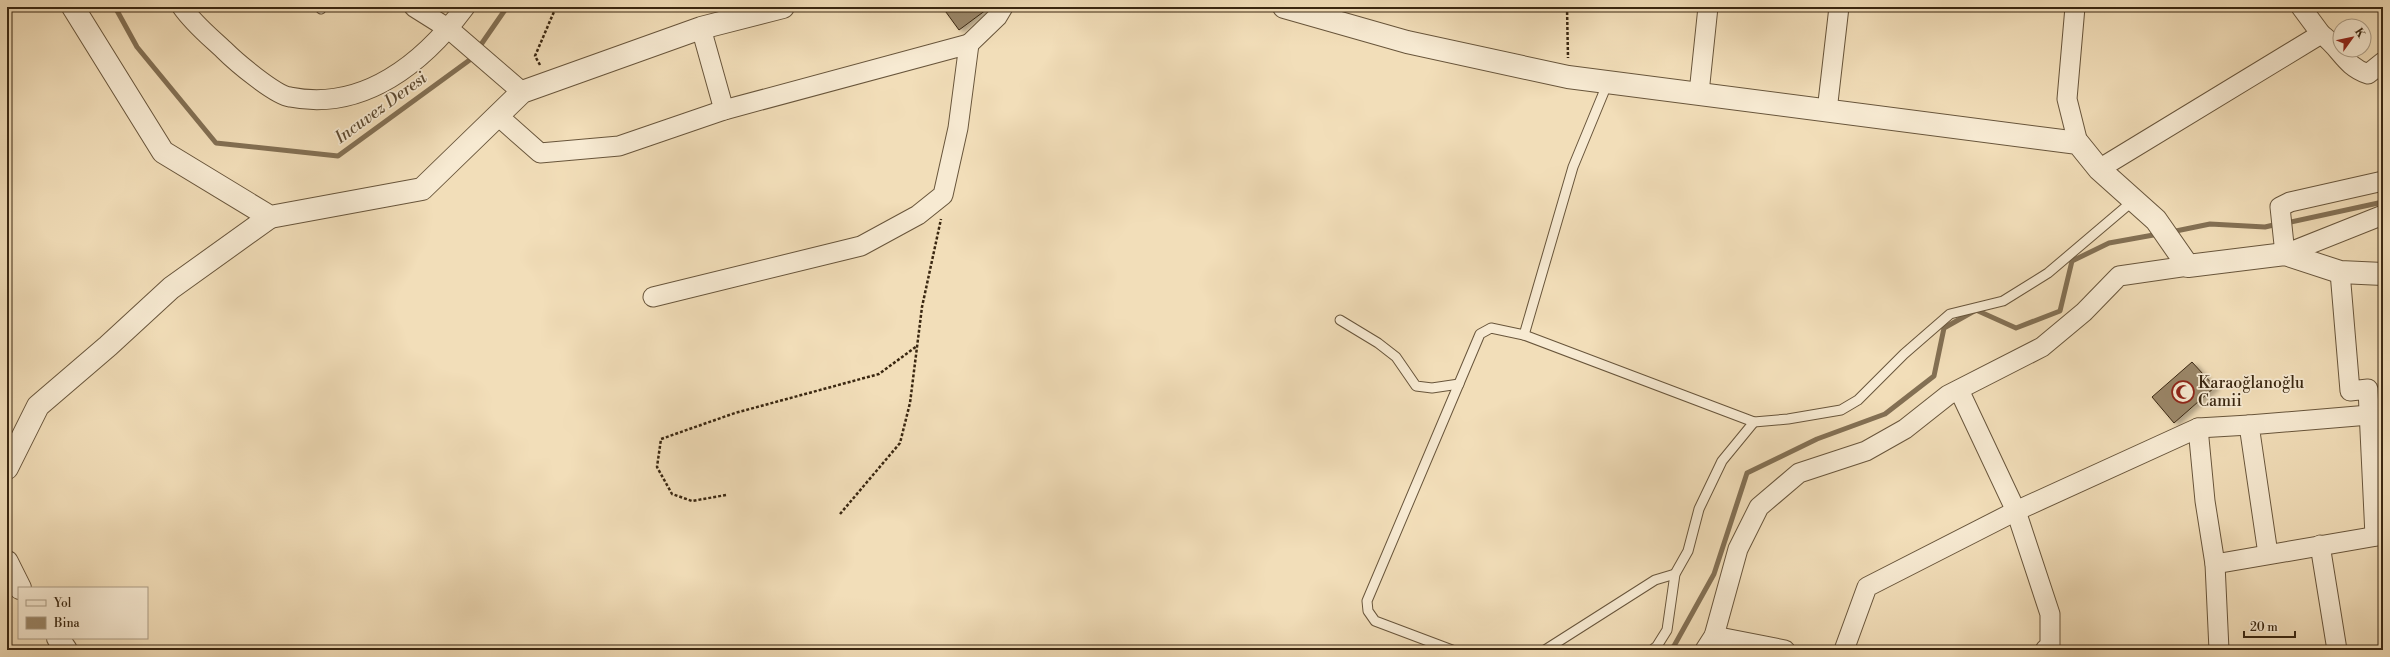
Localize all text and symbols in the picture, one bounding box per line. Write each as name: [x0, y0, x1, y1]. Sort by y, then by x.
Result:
north arrow: [2332, 18, 2372, 58]
text: K: [2351, 26, 2368, 42]
water label: Incuvez Deresi: [330, 67, 432, 149]
place label: Karaoğlanoğlu Camii: [2198, 373, 2304, 411]
mosque icon: Karaoğlanoğlu Camii: [2170, 379, 2196, 405]
legend: [18, 587, 148, 639]
text: Yol: [53, 596, 72, 611]
scale bar: [2244, 613, 2295, 639]
text: Bina: [53, 616, 81, 631]
text: 20 m: [2250, 620, 2278, 635]

